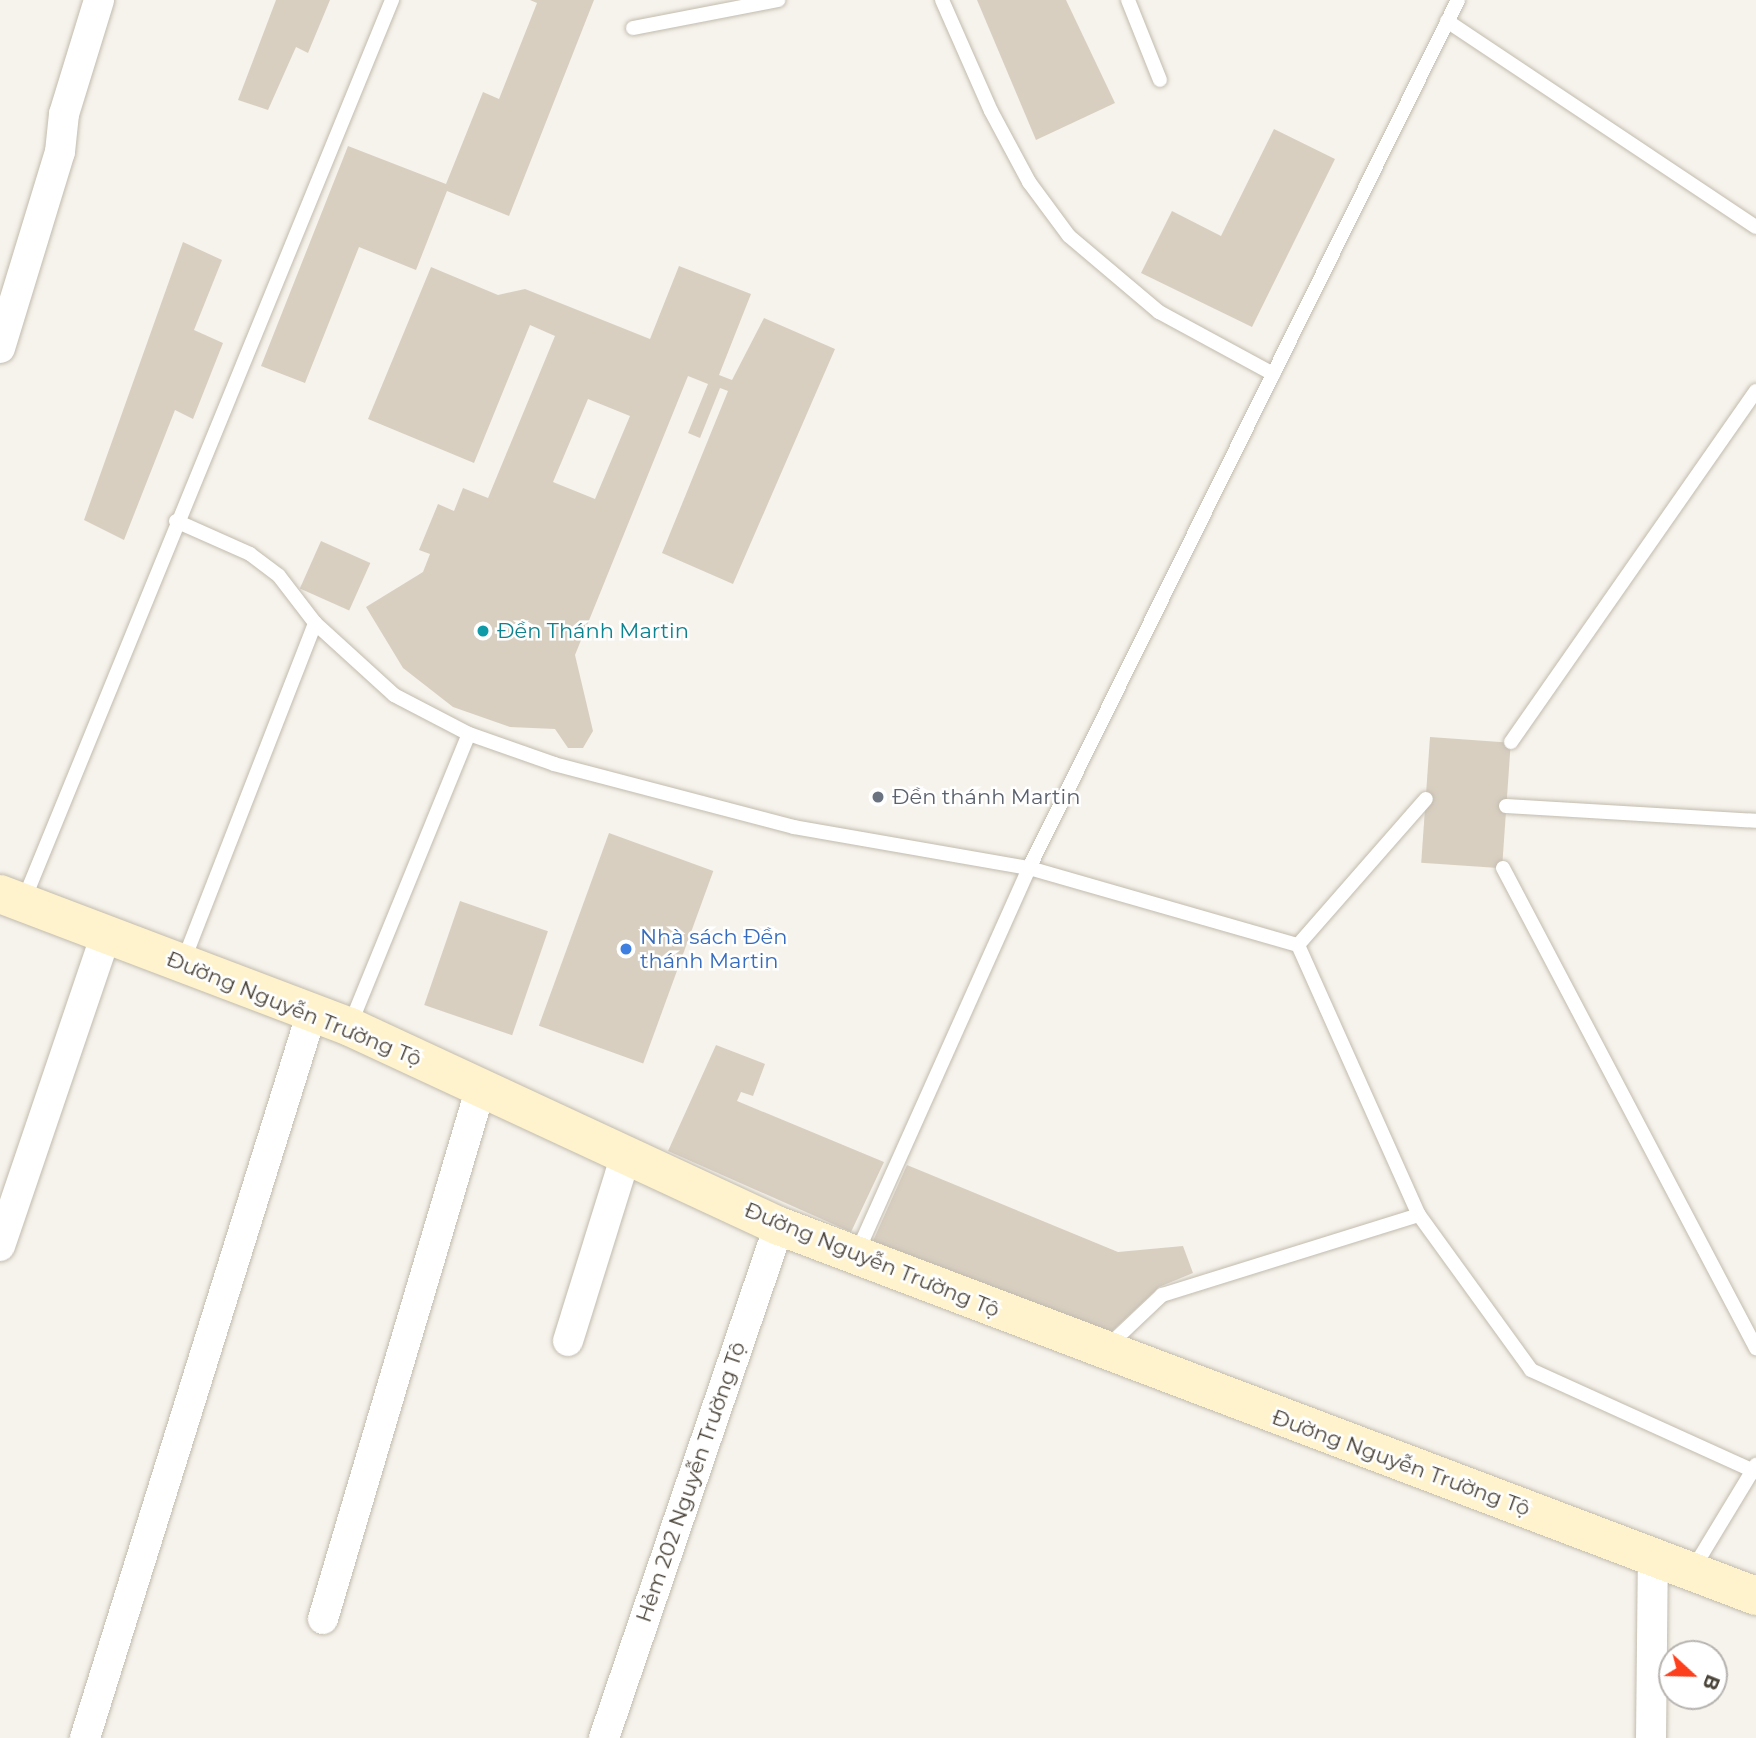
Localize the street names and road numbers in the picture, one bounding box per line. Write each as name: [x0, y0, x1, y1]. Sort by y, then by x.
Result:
street label: Đường Nguyễn Trường Tộ: [163, 946, 425, 1072]
street label: Đường Nguyễn Trường Tộ: [741, 1197, 1003, 1323]
street label: Hẻm 202 Nguyễn Trường Tộ: [631, 1338, 751, 1626]
street label: Đường Nguyễn Trường Tộ: [1269, 1405, 1533, 1521]

